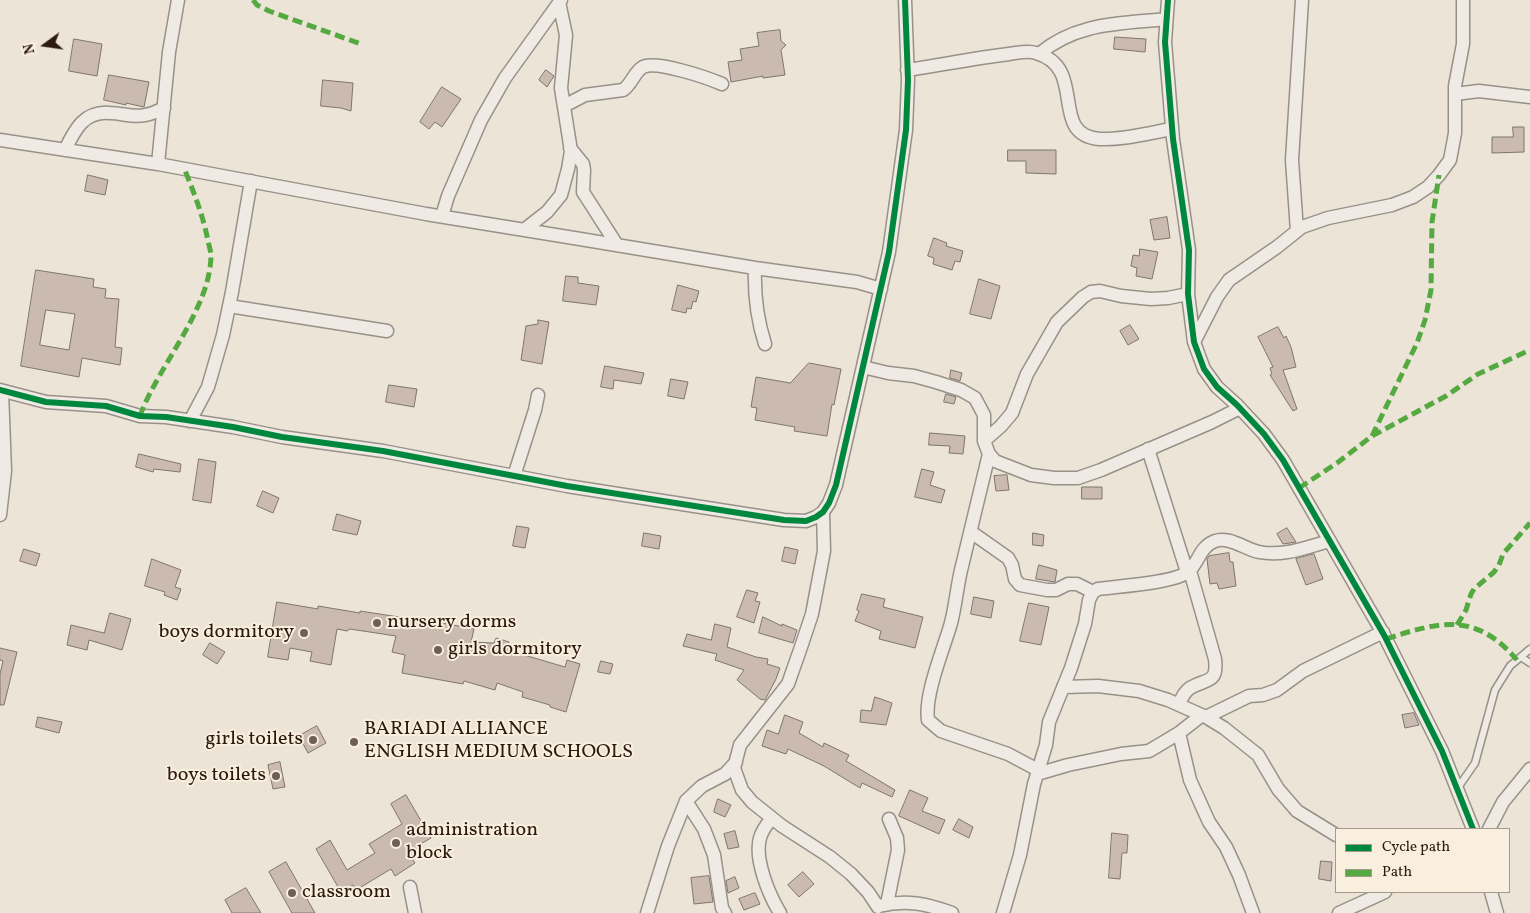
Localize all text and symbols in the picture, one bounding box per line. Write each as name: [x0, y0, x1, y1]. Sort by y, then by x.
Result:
north arrow: [20, 20, 70, 70]
text: N: [20, 42, 40, 56]
place label: nursery dorms: [387, 611, 516, 635]
marker: nursery dorms: [371, 617, 383, 629]
place label: boys dormitory: [159, 621, 294, 645]
marker: boys dormitory: [298, 627, 310, 639]
place label: girls dormitory: [448, 638, 582, 662]
marker: girls dormitory: [432, 644, 444, 656]
place label: BARIADI ALLIANCE ENGLISH MEDIUM SCHOOLS: [364, 718, 633, 765]
place label: girls toilets: [205, 728, 303, 752]
marker: girls toilets: [307, 734, 319, 746]
marker: BARIADI ALLIANCE ENGLISH MEDIUM SCHOOLS: [348, 736, 360, 748]
place label: boys toilets: [167, 764, 266, 788]
marker: boys toilets: [270, 770, 282, 782]
place label: administration block: [406, 819, 538, 866]
legend: [1335, 828, 1510, 893]
marker: administration block: [390, 837, 402, 849]
text: Cycle path: [1382, 837, 1450, 858]
text: Path: [1382, 862, 1412, 883]
place label: classroom: [302, 881, 391, 905]
marker: classroom: [286, 887, 298, 899]

